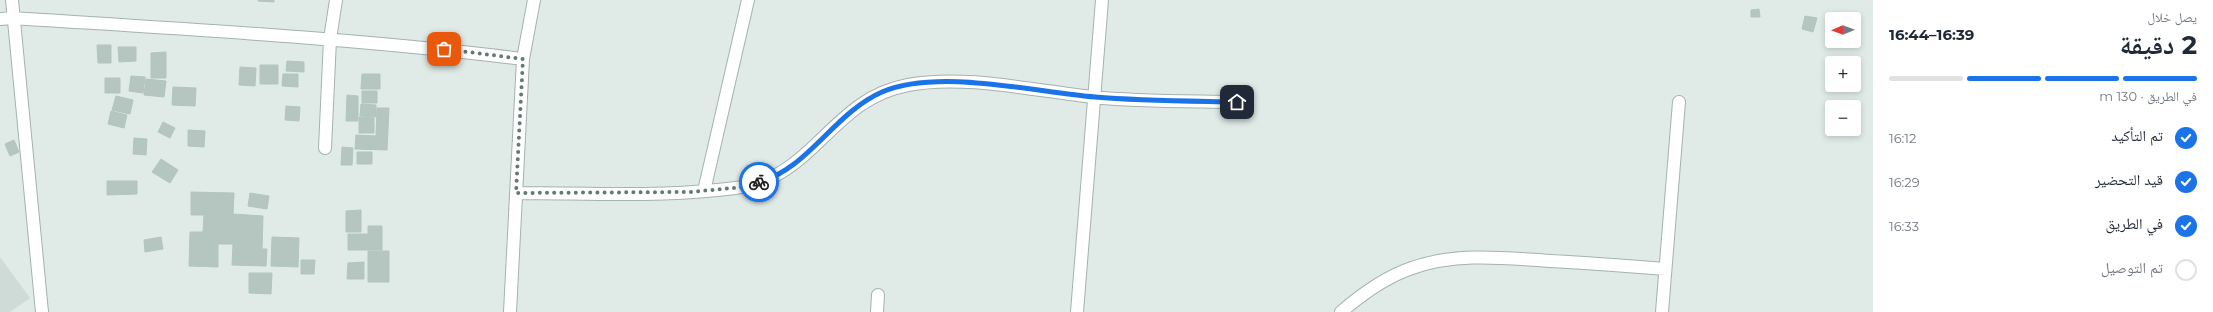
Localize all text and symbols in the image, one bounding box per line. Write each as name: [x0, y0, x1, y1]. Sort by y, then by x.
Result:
text: يصل خلال: [2147, 9, 2197, 25]
north arrow: [1825, 12, 1861, 48]
map controls: [1825, 12, 1861, 136]
text: 16:39–16:44: [1889, 25, 1974, 44]
text: 2 دقيقة: [2120, 29, 2197, 61]
pin: [427, 32, 461, 66]
icon: bag: [433, 38, 455, 60]
button: +: [1825, 56, 1861, 92]
pin: [1220, 85, 1254, 119]
text: في الطريق · 130 m: [2099, 88, 2197, 104]
icon: home: [1226, 91, 1248, 113]
button: −: [1825, 100, 1861, 136]
text: تم التأكيد: [2111, 126, 2163, 145]
icon: check: [2175, 127, 2197, 149]
text: 16:12: [1889, 130, 1916, 146]
courier: [739, 162, 779, 202]
text: قيد التحضير: [2095, 170, 2163, 189]
icon: bike: [748, 171, 770, 193]
icon: check: [2175, 171, 2197, 193]
text: 16:29: [1889, 174, 1920, 190]
text: في الطريق: [2105, 214, 2163, 233]
icon: check: [2175, 215, 2197, 237]
text: 16:33: [1889, 218, 1919, 234]
text: تم التوصيل: [2101, 258, 2163, 277]

